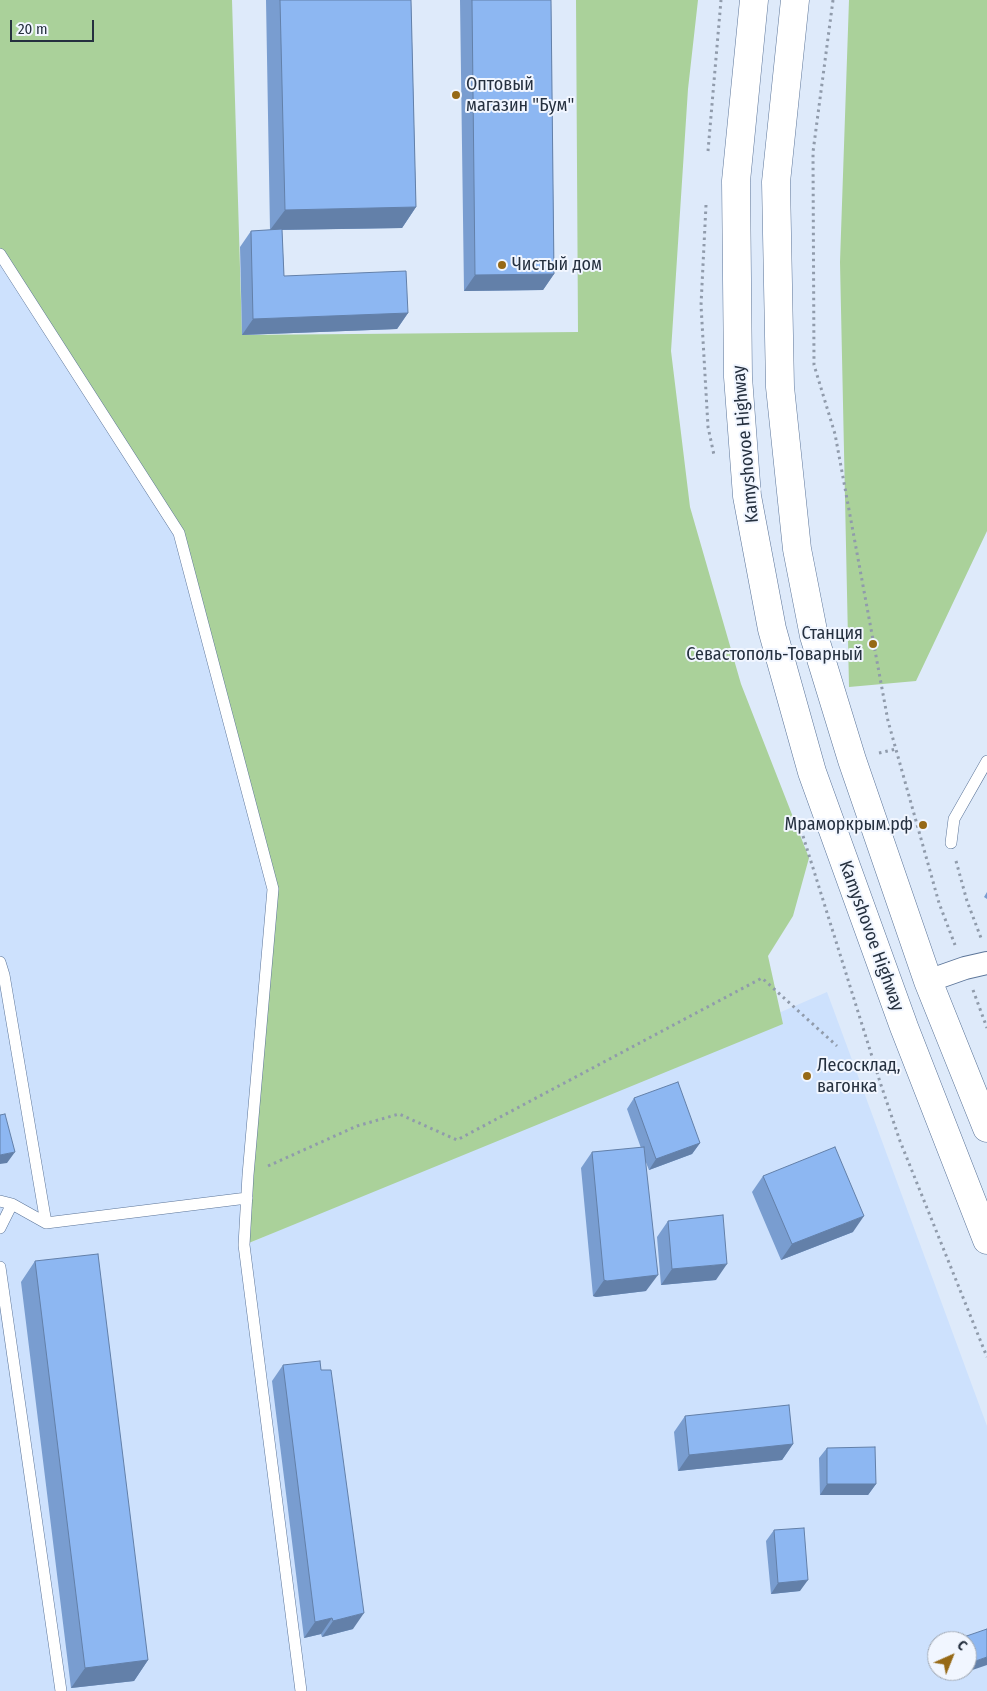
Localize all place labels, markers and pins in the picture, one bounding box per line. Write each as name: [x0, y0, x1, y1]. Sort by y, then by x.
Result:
place label: Оптовый магазин "Бум": [466, 74, 574, 116]
marker: Оптовый магазин "Бум": [450, 89, 462, 101]
place label: Чистый дом: [512, 254, 602, 276]
marker: Чистый дом: [496, 259, 508, 271]
place label: Станция Севастополь-Товарный: [686, 623, 863, 666]
marker: Станция Севастополь-Товарный: [867, 638, 879, 650]
place label: Мраморкрым.рф: [784, 814, 913, 836]
marker: Мраморкрым.рф: [917, 819, 929, 831]
place label: Лесосклад, вагонка: [817, 1055, 901, 1098]
marker: Лесосклад, вагонка: [801, 1070, 813, 1082]

